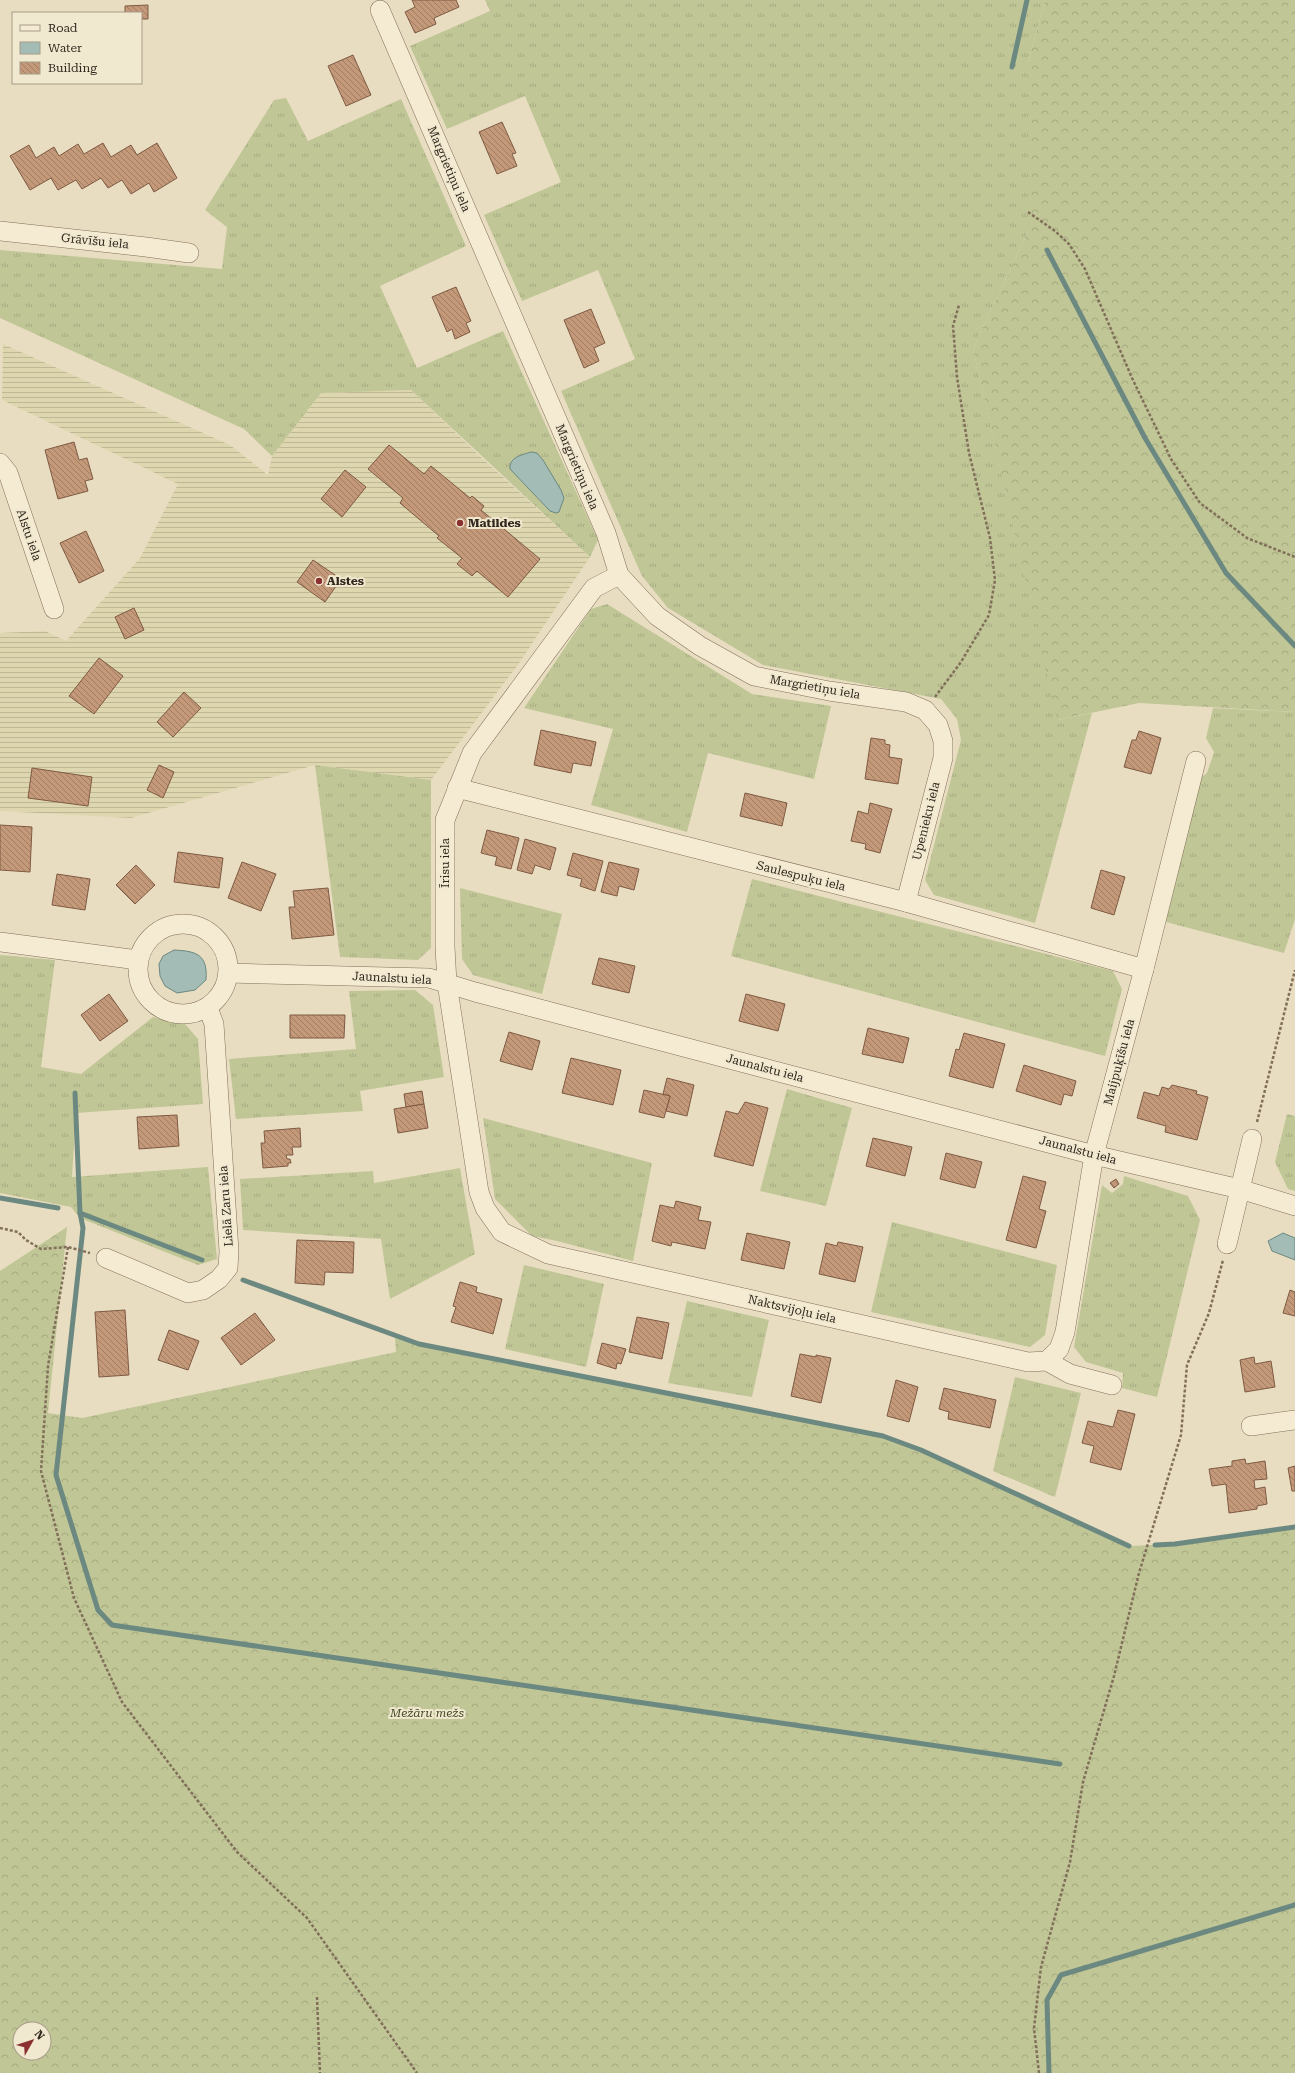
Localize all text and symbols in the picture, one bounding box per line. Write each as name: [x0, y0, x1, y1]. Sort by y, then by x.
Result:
legend: [12, 12, 142, 84]
text: Road: [48, 21, 78, 35]
text: Water: [48, 41, 82, 55]
text: Building: [48, 61, 97, 75]
street label: Margrietiņu iela: [424, 124, 474, 215]
street label: Grāvīšu iela: [60, 230, 130, 252]
street label: Margrietiņu iela: [552, 422, 602, 513]
street label: Alstu iela: [14, 507, 44, 563]
place label: Matildes: [468, 516, 521, 530]
marker: Matildes: [455, 518, 465, 528]
place label: Alstes: [327, 574, 364, 588]
marker: Alstes: [314, 576, 324, 586]
street label: Margrietiņu iela: [768, 672, 862, 703]
street label: Upenieku iela: [909, 780, 943, 862]
street label: Īrisu iela: [438, 838, 452, 888]
street label: Saulespuķu iela: [755, 858, 847, 895]
street label: Jaunalstu iela: [352, 969, 433, 987]
street label: Maijpuķīšu iela: [1101, 1017, 1138, 1107]
street label: Jaunalstu iela: [725, 1051, 806, 1085]
street label: Jaunalstu iela: [1038, 1133, 1119, 1167]
street label: Lielā Zaru iela: [216, 1165, 236, 1247]
street label: Naktsvijoļu iela: [746, 1292, 838, 1327]
park label: Mežāru mežs: [389, 1706, 464, 1720]
north arrow: [12, 2021, 52, 2061]
text: N: [32, 2028, 47, 2043]

